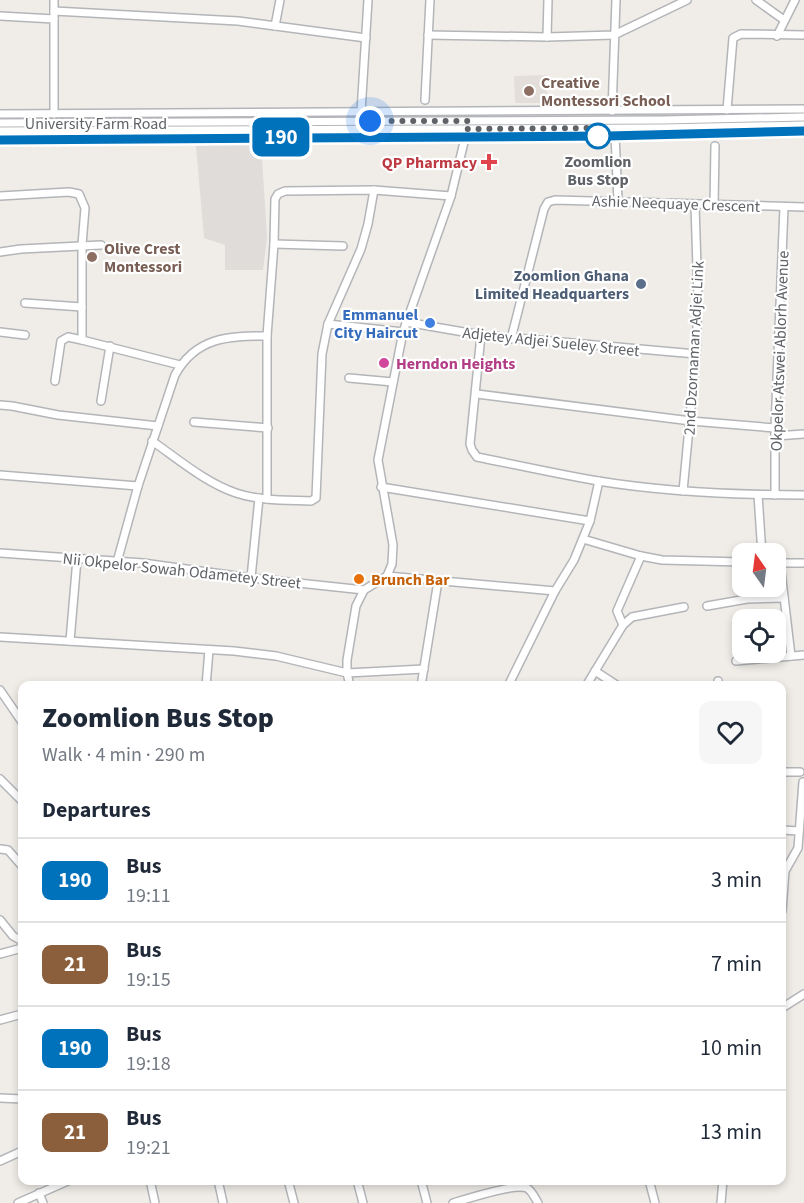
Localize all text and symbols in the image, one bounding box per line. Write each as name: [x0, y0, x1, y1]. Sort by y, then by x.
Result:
place label: Creative Montessori School: [541, 72, 671, 112]
marker: Creative Montessori School: [522, 84, 536, 98]
your location: [355, 106, 385, 136]
street label: University Farm Road: [25, 113, 167, 135]
line badge: 190: [246, 118, 316, 156]
text: 190: [264, 122, 298, 152]
marker: Zoomlion Bus Stop: [585, 123, 611, 149]
place label: Zoomlion Bus Stop: [565, 151, 631, 191]
place label: QP Pharmacy: [382, 152, 478, 174]
marker: QP Pharmacy: [482, 155, 496, 169]
street label: Ashie Neequaye Crescent: [592, 190, 761, 218]
place label: Olive Crest Montessori: [104, 238, 182, 278]
marker: Olive Crest Montessori: [85, 250, 99, 264]
street label: Okpelor Atswei Ablorh Avenue: [766, 250, 794, 452]
street label: 2nd Dzornaman Adjei Link: [678, 260, 710, 436]
place label: Zoomlion Ghana Limited Headquarters: [475, 265, 629, 305]
marker: Zoomlion Ghana Limited Headquarters: [634, 277, 648, 291]
place label: Emmanuel City Haircut: [334, 304, 418, 344]
marker: Emmanuel City Haircut: [423, 316, 437, 330]
street label: Adjetey Adjei Sueley Street: [461, 322, 641, 362]
place label: Herndon Heights: [396, 353, 515, 375]
marker: Herndon Heights: [377, 356, 391, 370]
north arrow: [732, 543, 786, 597]
map controls: [732, 543, 786, 663]
street label: Nii Okpelor Sowah Odametey Street: [62, 548, 303, 595]
place label: Brunch Bar: [371, 569, 450, 591]
marker: Brunch Bar: [352, 572, 366, 586]
button: locate: [732, 609, 786, 663]
text: Zoomlion Bus Stop: [42, 698, 274, 738]
button: heart: [699, 701, 762, 764]
text: Walk · 4 min · 290 m: [42, 741, 205, 769]
text: Departures: [42, 794, 151, 826]
text: Bus: [126, 850, 162, 882]
text: 3 min: [711, 864, 762, 896]
text: 190: [58, 865, 92, 895]
text: 19:11: [126, 882, 171, 910]
text: Bus: [126, 934, 162, 966]
text: 7 min: [711, 948, 762, 980]
text: 21: [64, 949, 86, 979]
text: 19:15: [126, 966, 171, 994]
text: Bus: [126, 1018, 162, 1050]
text: 10 min: [700, 1032, 762, 1064]
text: 190: [58, 1033, 92, 1063]
text: 19:18: [126, 1050, 171, 1078]
text: Bus: [126, 1102, 162, 1134]
text: 13 min: [700, 1116, 762, 1148]
text: 21: [64, 1117, 86, 1147]
text: 19:21: [126, 1134, 171, 1162]

